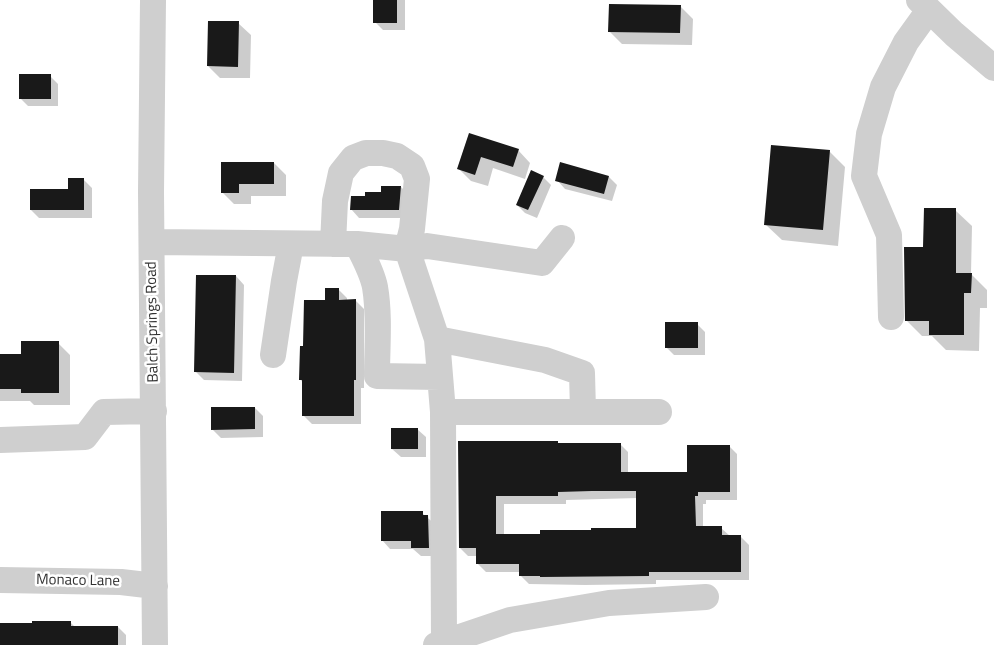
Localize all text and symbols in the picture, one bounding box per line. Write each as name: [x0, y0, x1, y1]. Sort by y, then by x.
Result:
street label: Balch Springs Road: [143, 261, 163, 383]
street label: Monaco Lane: [36, 571, 120, 591]

